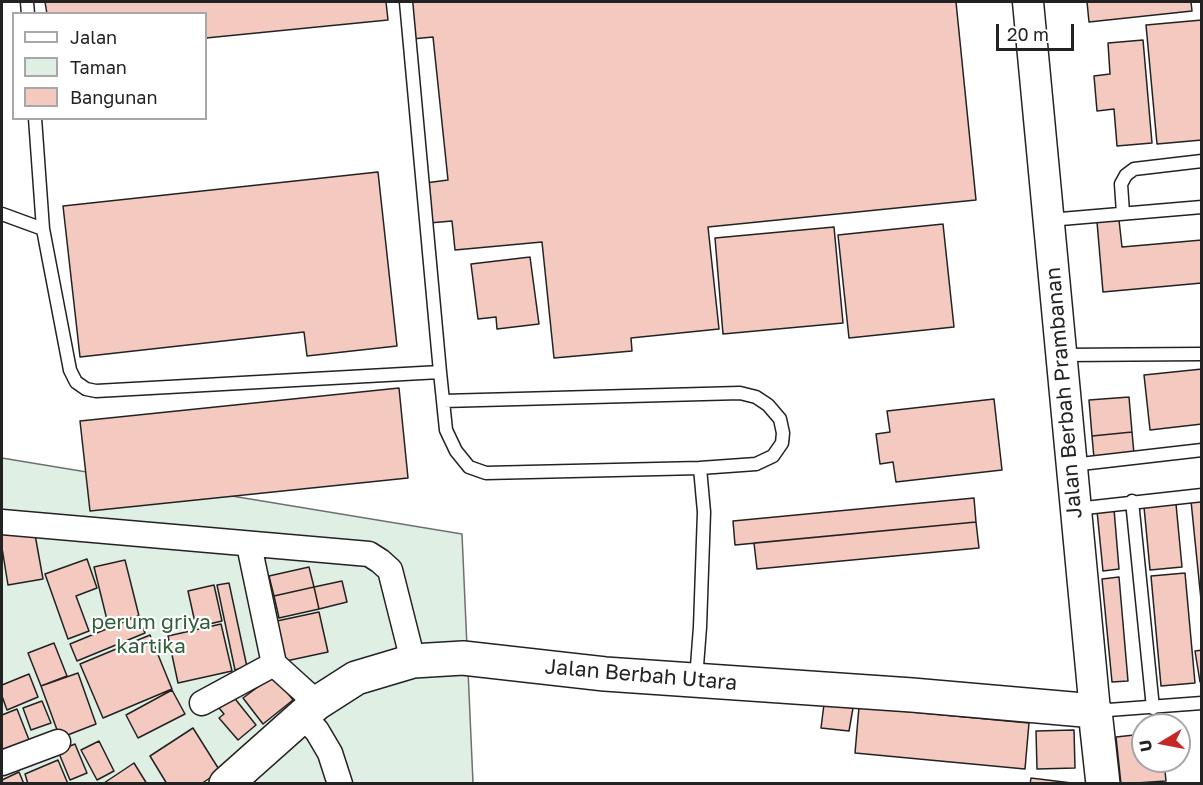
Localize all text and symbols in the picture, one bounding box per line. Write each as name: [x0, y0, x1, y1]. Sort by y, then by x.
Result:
legend: [12, 12, 207, 120]
scale bar: [999, 12, 1077, 50]
text: 20 m: [1007, 23, 1049, 45]
text: Jalan: [70, 26, 117, 48]
text: Taman: [70, 56, 127, 78]
text: Bangunan: [70, 86, 158, 108]
street label: Jalan Berbah Prambanan: [1040, 266, 1088, 520]
park label: perum griya kartika: [91, 609, 211, 659]
street label: Jalan Berbah Utara: [544, 654, 738, 696]
north arrow: [1131, 713, 1191, 773]
text: U: [1134, 738, 1156, 753]

